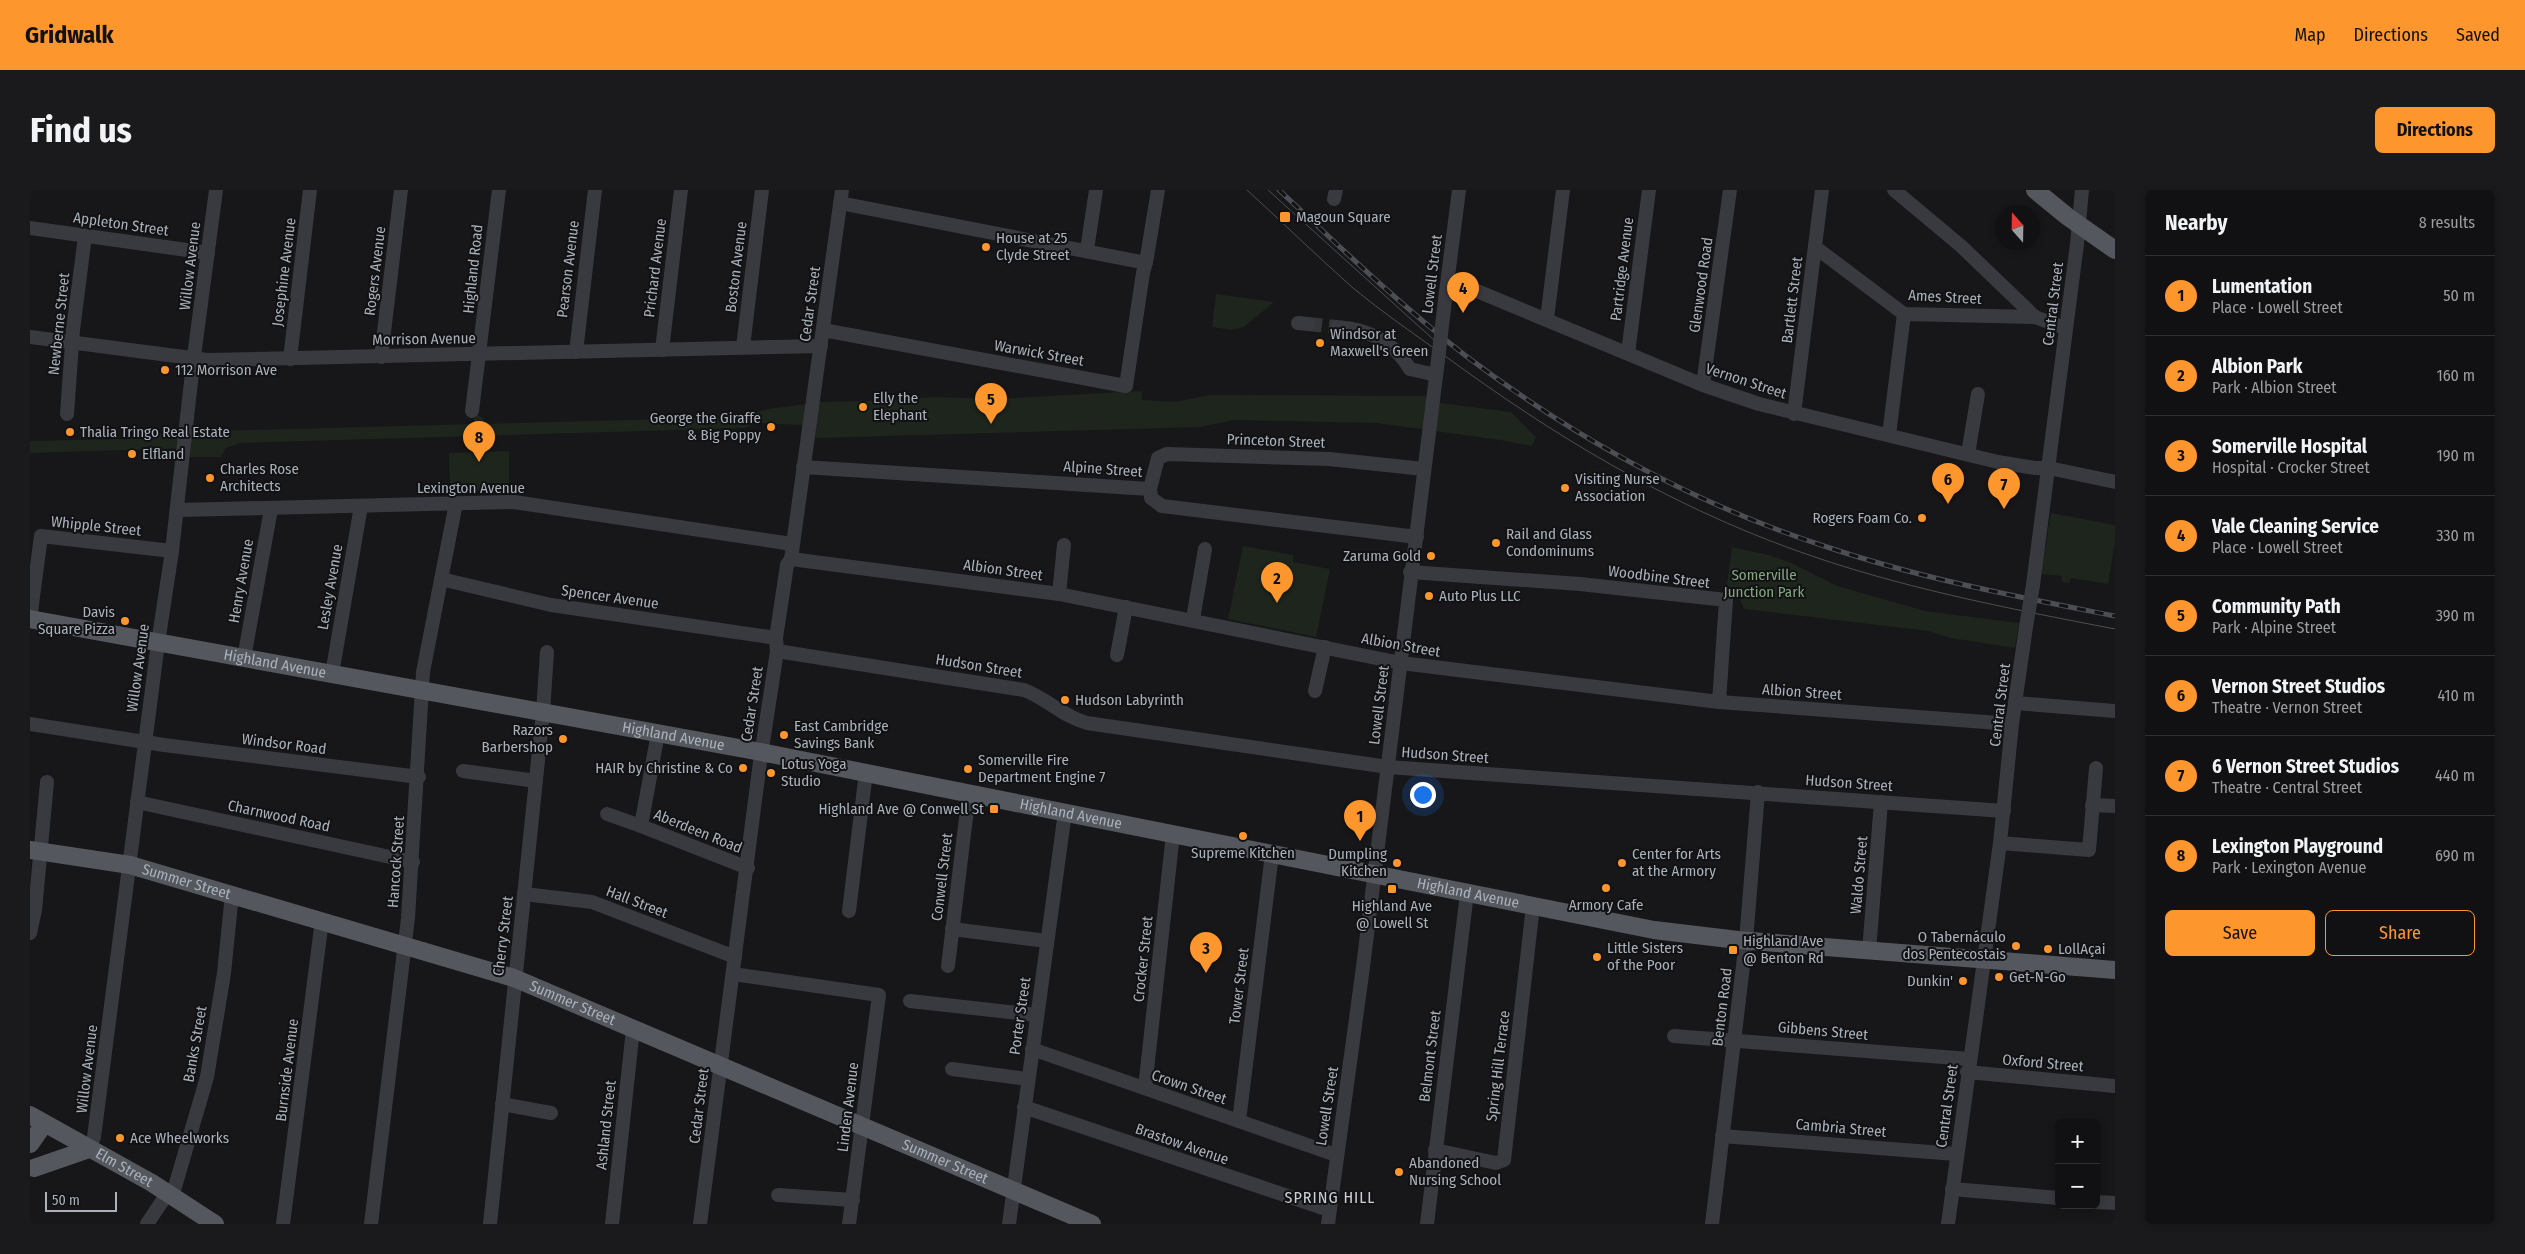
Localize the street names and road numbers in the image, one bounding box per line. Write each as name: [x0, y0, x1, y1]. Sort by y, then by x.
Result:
street label: Appleton Street: [72, 208, 170, 240]
street label: Partridge Avenue: [1607, 216, 1637, 322]
street label: Josephine Avenue: [268, 217, 300, 327]
street label: Prichard Avenue: [640, 217, 670, 319]
street label: Pearson Avenue: [553, 219, 583, 319]
street label: Boston Avenue: [721, 220, 751, 314]
street label: Willow Avenue: [176, 221, 204, 311]
street label: Highland Road: [459, 223, 487, 315]
street label: Rogers Avenue: [361, 225, 389, 317]
street label: Lowell Street: [1418, 233, 1446, 315]
street label: Glenwood Road: [1685, 236, 1717, 334]
street label: Bartlett Street: [1778, 256, 1806, 344]
street label: Central Street: [2039, 261, 2067, 347]
street label: Cedar Street: [796, 265, 824, 343]
street label: Newberne Street: [45, 272, 73, 376]
street label: Ames Street: [1908, 286, 1982, 308]
street label: Morrison Avenue: [372, 329, 476, 349]
street label: Warwick Street: [993, 336, 1085, 370]
street label: Vernon Street: [1703, 359, 1789, 403]
street label: Princeton Street: [1226, 430, 1326, 452]
street label: Alpine Street: [1063, 457, 1143, 481]
street label: Lexington Avenue: [417, 479, 525, 497]
street label: Whipple Street: [50, 512, 142, 540]
street label: Henry Avenue: [225, 538, 257, 624]
street label: Lesley Avenue: [314, 543, 346, 631]
street label: Albion Street: [962, 556, 1044, 584]
street label: Woodbine Street: [1607, 562, 1711, 592]
street label: Spencer Avenue: [560, 581, 660, 613]
street label: Willow Avenue: [123, 623, 153, 713]
street label: Albion Street: [1360, 629, 1442, 661]
street label: Highland Avenue: [222, 645, 328, 682]
street label: Hudson Street: [934, 650, 1024, 682]
street label: Central Street: [1986, 662, 2014, 748]
street label: Lowell Street: [1365, 664, 1393, 746]
street label: Cedar Street: [737, 665, 767, 743]
street label: Albion Street: [1762, 680, 1843, 704]
street label: Highland Avenue: [621, 718, 726, 754]
street label: Windsor Road: [241, 730, 327, 758]
street label: Hudson Street: [1401, 743, 1489, 767]
street label: Hudson Street: [1805, 771, 1893, 795]
street label: Highland Avenue: [1018, 795, 1124, 833]
street label: Charnwood Road: [226, 796, 332, 836]
street label: Aberdeen Road: [651, 805, 745, 857]
street label: Hancock Street: [384, 815, 408, 909]
street label: Conwell Street: [928, 832, 956, 922]
street label: Waldo Street: [1847, 835, 1871, 915]
street label: Summer Street: [140, 860, 233, 903]
street label: Highland Avenue: [1415, 874, 1521, 912]
street label: Hall Street: [604, 882, 670, 922]
street label: Cherry Street: [489, 895, 517, 977]
street label: Crocker Street: [1130, 915, 1156, 1003]
street label: Tower Street: [1225, 947, 1253, 1025]
street label: Benton Road: [1708, 967, 1736, 1047]
street label: Porter Street: [1006, 976, 1034, 1056]
street label: Summer Street: [527, 977, 618, 1029]
street label: Banks Street: [179, 1004, 211, 1084]
street label: Belmont Street: [1415, 1009, 1445, 1103]
street label: Spring Hill Terrace: [1482, 1009, 1514, 1123]
street label: Burnside Avenue: [272, 1018, 302, 1122]
street label: Gibbens Street: [1777, 1018, 1869, 1044]
street label: Willow Avenue: [73, 1024, 101, 1114]
street label: Oxford Street: [2002, 1050, 2084, 1076]
street label: Linden Avenue: [834, 1061, 862, 1153]
street label: Central Street: [1932, 1063, 1962, 1149]
street label: Lowell Street: [1312, 1065, 1342, 1147]
street label: Crown Street: [1149, 1066, 1229, 1108]
street label: Cedar Street: [685, 1067, 713, 1145]
street label: Ashland Street: [592, 1079, 620, 1171]
street label: Cambria Street: [1795, 1115, 1887, 1141]
street label: Brastow Avenue: [1133, 1120, 1231, 1168]
street label: Summer Street: [900, 1135, 991, 1188]
street label: Elm Street: [92, 1144, 156, 1191]

